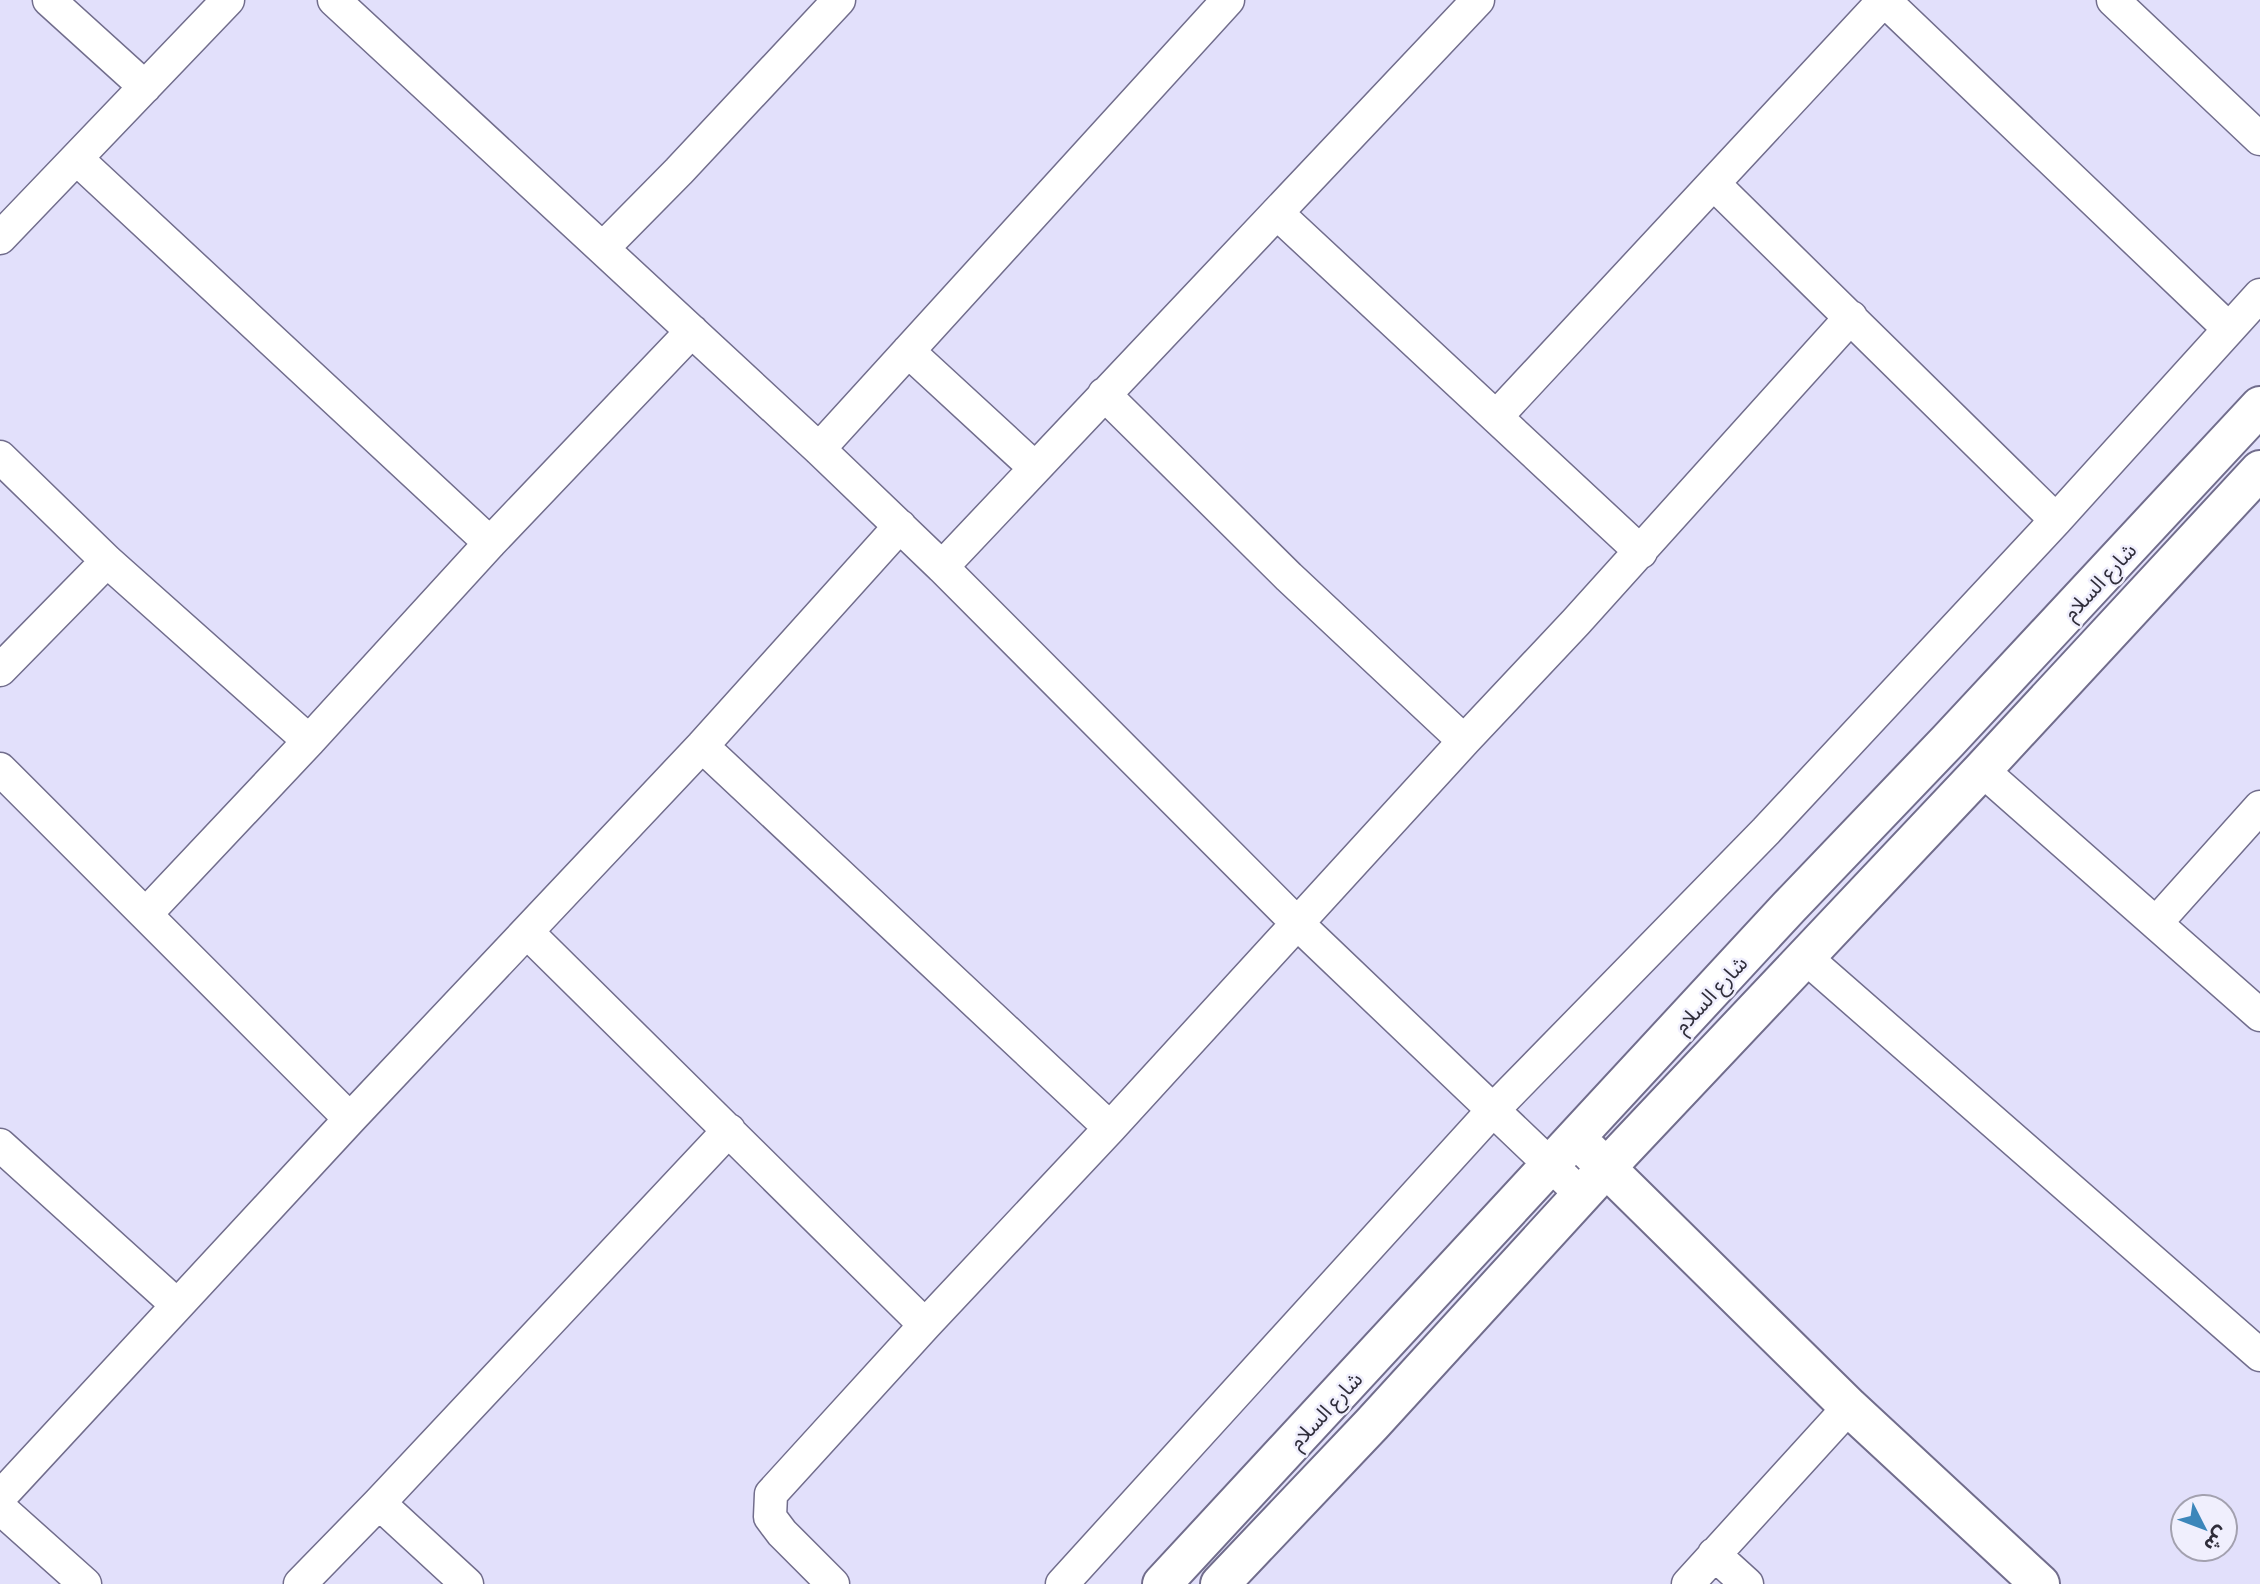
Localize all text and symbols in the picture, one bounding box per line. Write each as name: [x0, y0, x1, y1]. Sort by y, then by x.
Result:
street label: شارع السلام: [2054, 534, 2144, 628]
street label: شارع السلام: [1665, 947, 1755, 1041]
street label: شارع السلام: [1280, 1363, 1370, 1457]
north arrow: [2169, 1493, 2239, 1563]
text: ش: [2198, 1521, 2236, 1559]

